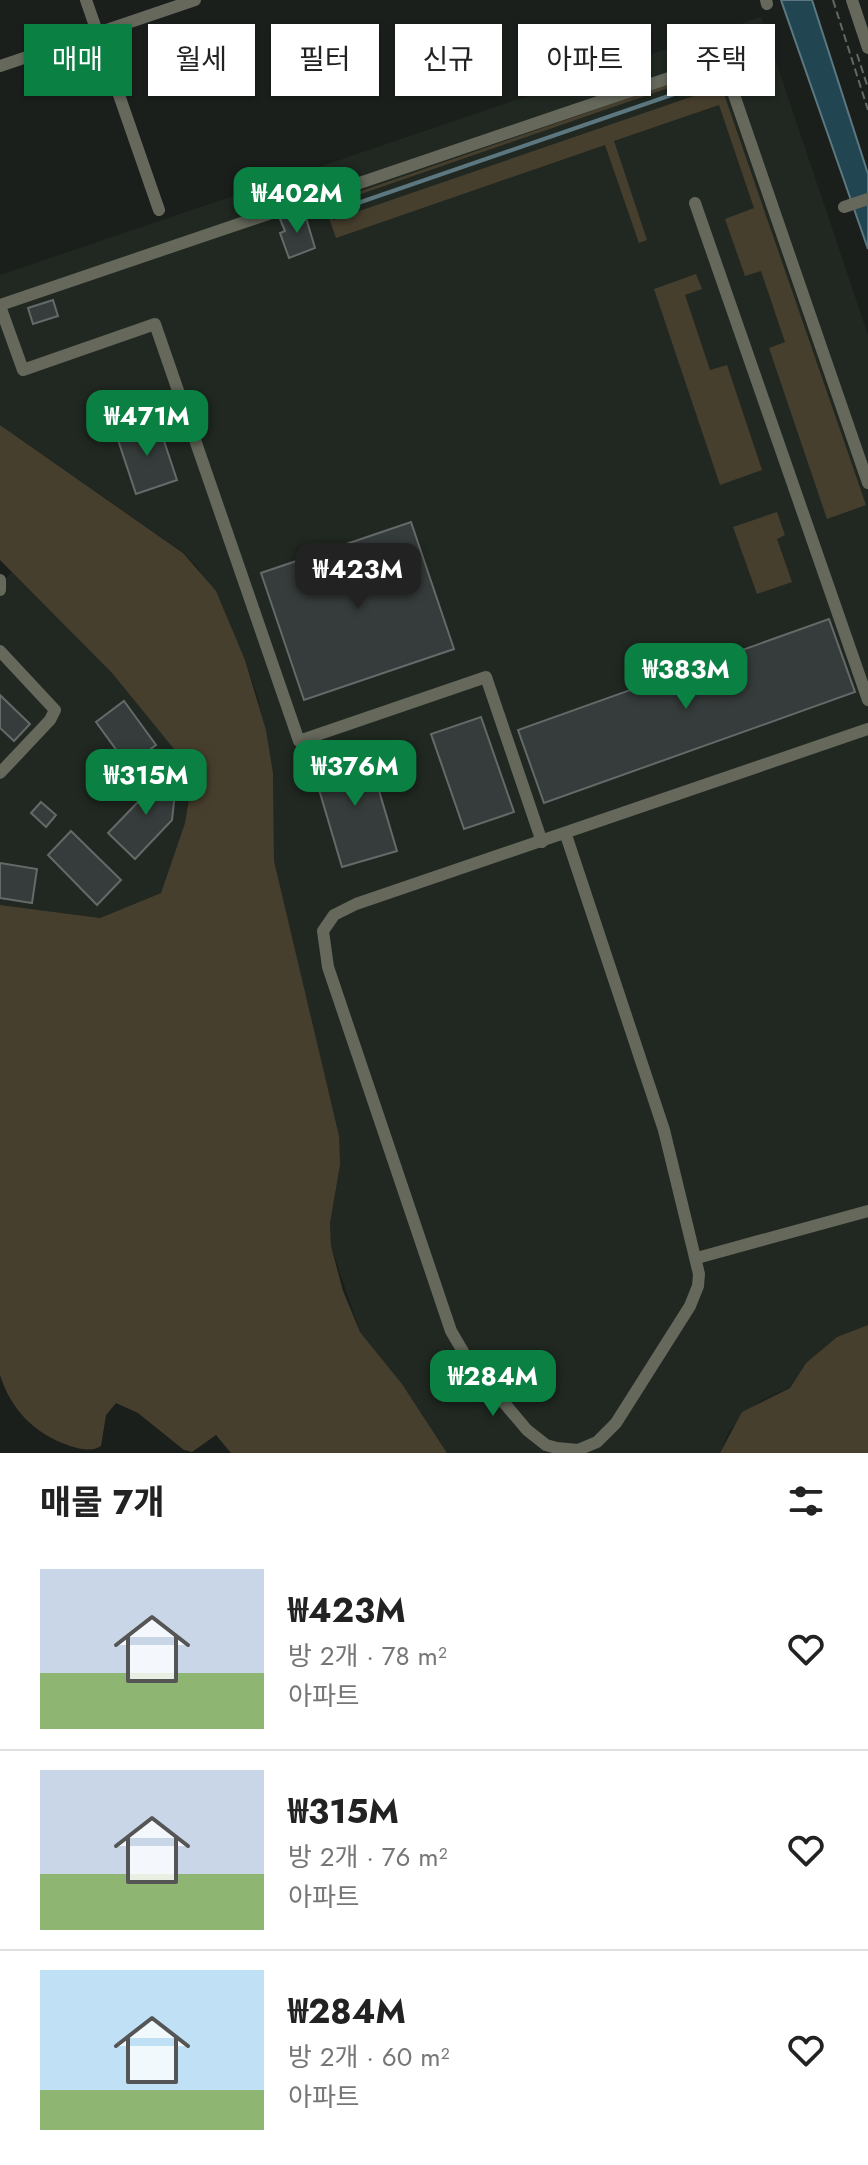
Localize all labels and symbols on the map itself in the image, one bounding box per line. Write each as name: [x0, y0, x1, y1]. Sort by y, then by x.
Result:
pin: ₩402M: [241, 167, 353, 235]
pin: ₩471M: [91, 390, 203, 458]
pin: ₩423M: [302, 543, 414, 611]
pin: ₩383M: [630, 643, 742, 711]
pin: ₩376M: [299, 740, 411, 808]
pin: ₩315M: [90, 749, 202, 817]
pin: ₩284M: [437, 1350, 549, 1418]

